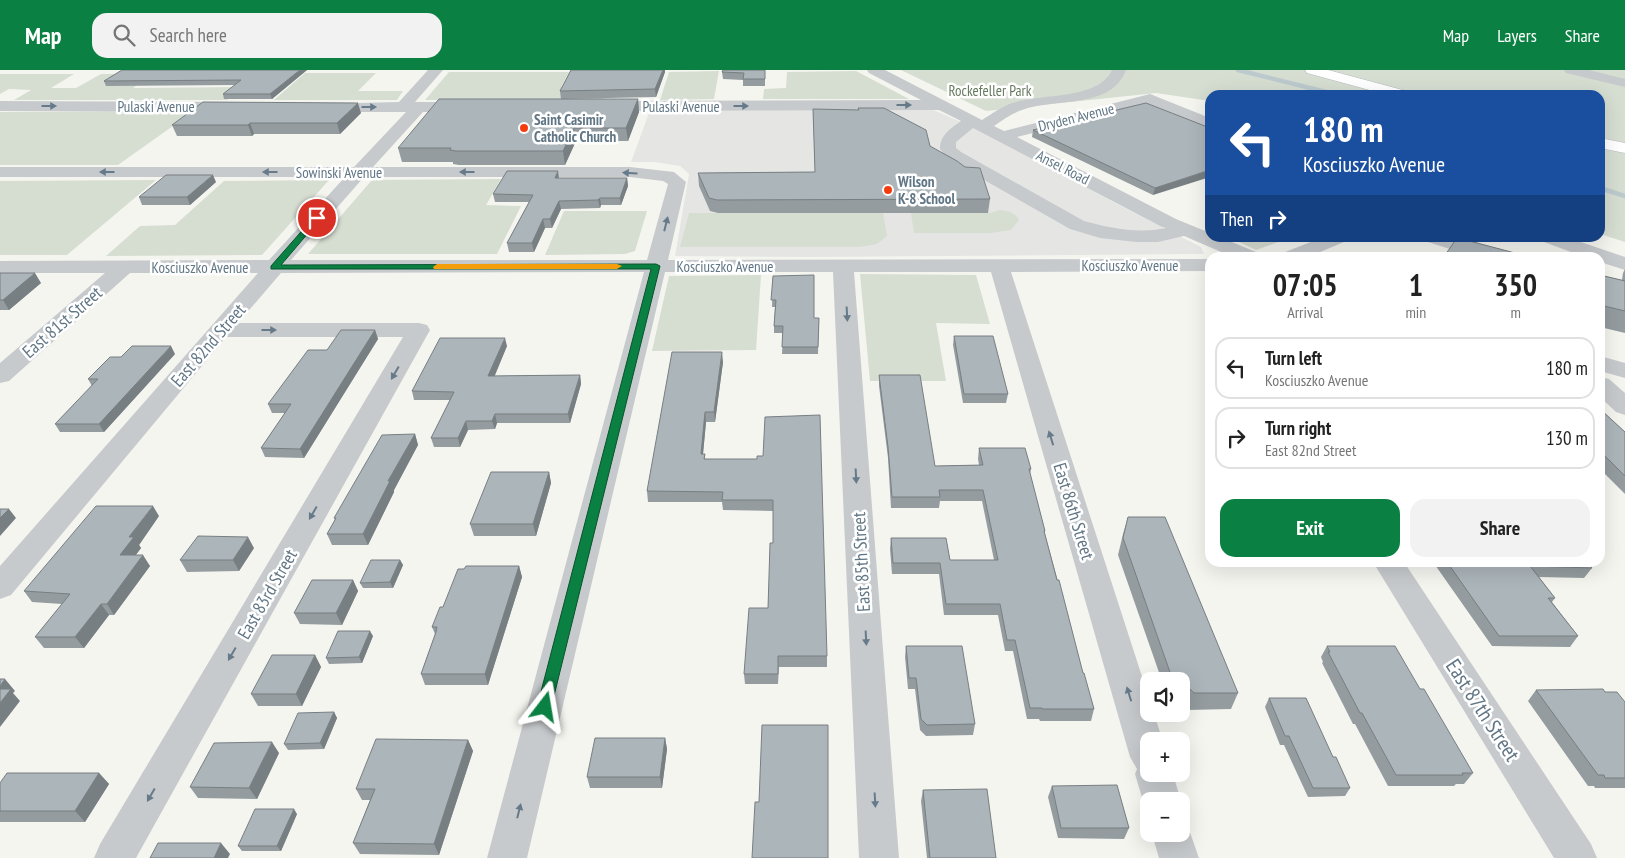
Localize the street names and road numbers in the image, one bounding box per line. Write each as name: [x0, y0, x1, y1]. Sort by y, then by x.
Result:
street label: Pulaski Avenue: [117, 97, 195, 116]
street label: Pulaski Avenue: [642, 97, 720, 116]
street label: Dryden Avenue: [1036, 98, 1116, 136]
street label: Ansel Road: [1033, 146, 1093, 188]
street label: Sowinski Avenue: [296, 163, 382, 182]
street label: Kosciuszko Avenue: [1082, 256, 1178, 275]
street label: Kosciuszko Avenue: [677, 257, 773, 276]
street label: Kosciuszko Avenue: [152, 258, 248, 277]
street label: East 81st Street: [17, 281, 107, 363]
street label: East 82nd Street: [166, 299, 250, 391]
street label: East 86th Street: [1048, 460, 1100, 562]
street label: East 85th Street: [847, 511, 875, 612]
street label: East 83rd Street: [232, 545, 302, 643]
street label: East 87th Street: [1440, 654, 1526, 766]

